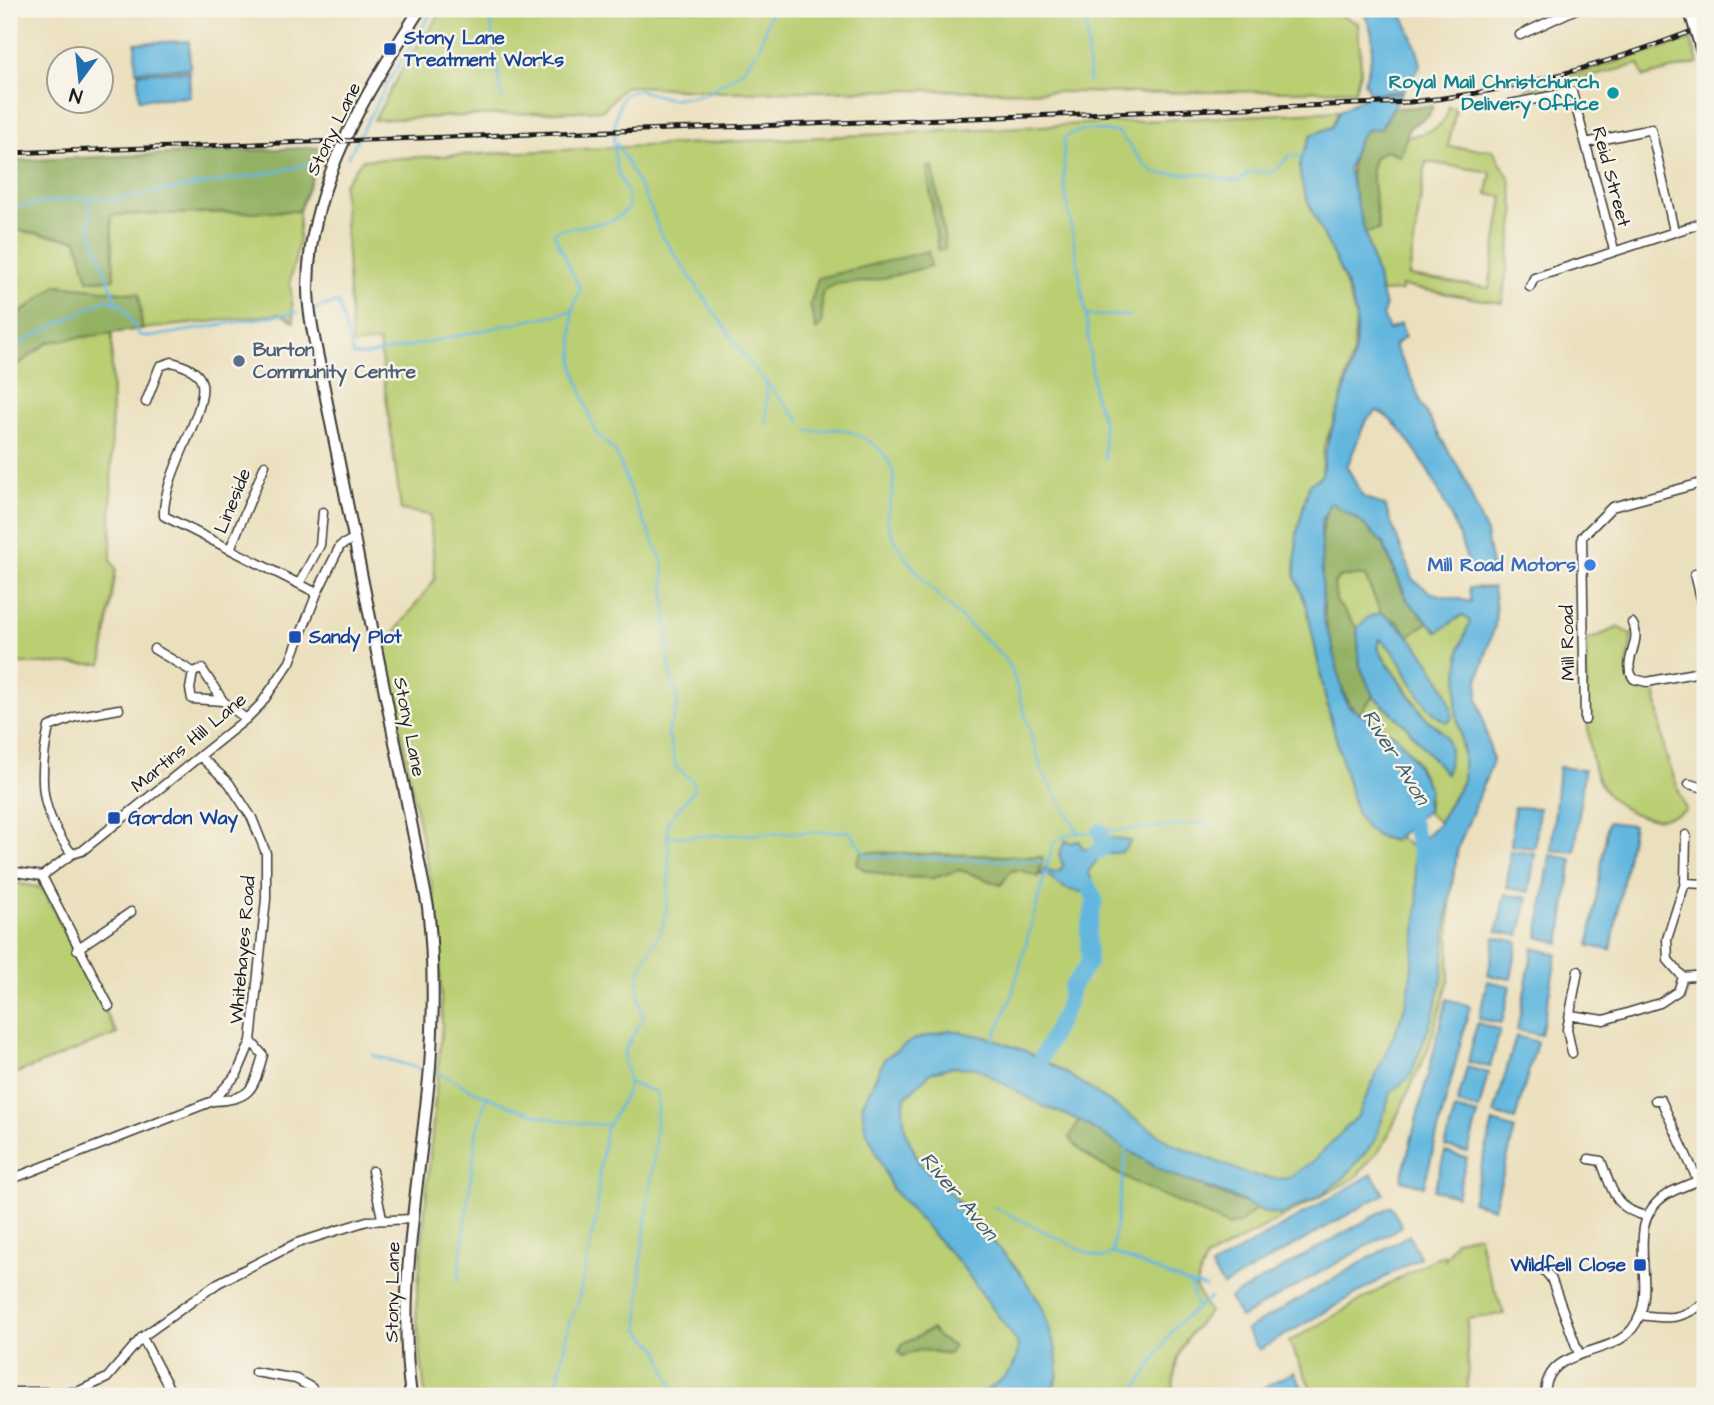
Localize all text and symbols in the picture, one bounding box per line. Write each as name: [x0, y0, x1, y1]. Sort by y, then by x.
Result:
place label: Stony Lane Treatment Works: [403, 25, 565, 74]
marker: Stony Lane Treatment Works: [382, 41, 398, 57]
north arrow: [46, 46, 116, 116]
place label: Royal Mail Christchurch Delivery Office: [1389, 69, 1600, 119]
street label: Stony Lane: [300, 78, 369, 181]
text: N: [67, 80, 85, 110]
marker: Royal Mail Christchurch Delivery Office: [1605, 85, 1621, 101]
street label: Reid Street: [1585, 124, 1637, 230]
place label: Burton Community Centre: [253, 337, 417, 387]
marker: Burton Community Centre: [231, 353, 247, 369]
street label: Lineside: [208, 464, 258, 538]
place label: Mill Road Motors: [1428, 552, 1576, 579]
marker: Mill Road Motors: [1582, 557, 1598, 573]
street label: Mill Road: [1554, 605, 1582, 681]
place label: Sandy Plot: [308, 624, 402, 652]
marker: Sandy Plot: [287, 629, 303, 645]
street label: Stony Lane: [385, 675, 432, 779]
street label: Martins Hill Lane: [125, 686, 253, 800]
water label: River Avon: [1355, 704, 1437, 811]
place label: Gordon Way: [128, 805, 238, 833]
marker: Gordon Way: [106, 810, 122, 826]
street label: Whitehayes Road: [223, 875, 264, 1025]
water label: River Avon: [913, 1146, 1005, 1247]
street label: Stony Lane: [379, 1241, 408, 1343]
place label: Wildfell Close: [1509, 1252, 1627, 1279]
marker: Wildfell Close: [1632, 1257, 1648, 1273]

